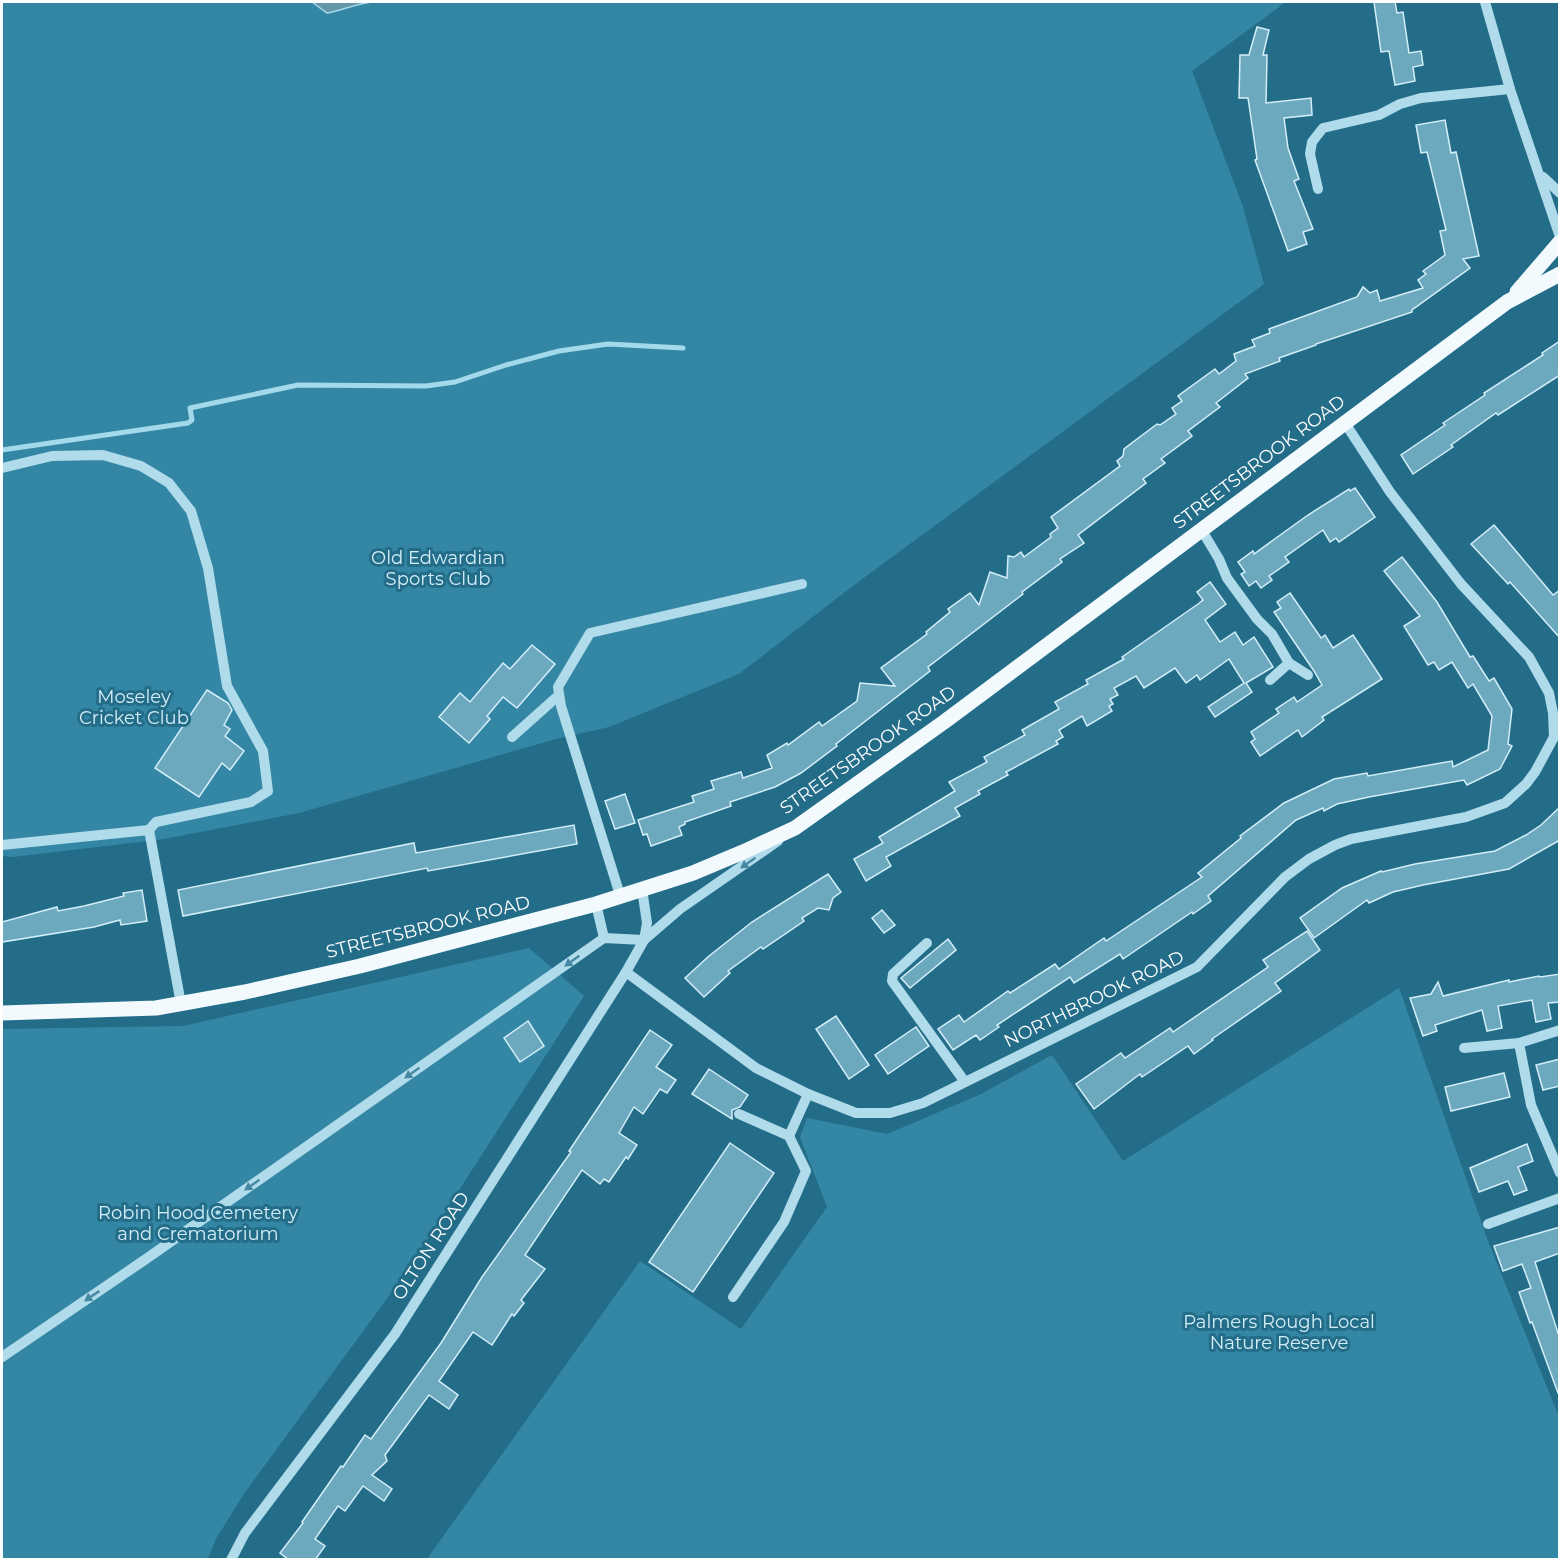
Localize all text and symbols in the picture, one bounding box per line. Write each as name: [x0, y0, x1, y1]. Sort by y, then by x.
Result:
street label: STREETSBROOK ROAD: [1169, 390, 1349, 534]
park label: Old Edwardian Sports Club: [371, 547, 505, 590]
street label: STREETSBROOK ROAD: [776, 681, 960, 819]
park label: Moseley Cricket Club: [79, 686, 189, 729]
one-way arrow: [740, 857, 756, 869]
street label: STREETSBROOK ROAD: [324, 891, 532, 963]
street label: NORTHBROOK ROAD: [1000, 946, 1188, 1052]
one-way arrow: [564, 955, 579, 967]
one-way arrow: [405, 1067, 421, 1079]
one-way arrow: [245, 1179, 261, 1191]
street label: OLTON ROAD: [388, 1188, 474, 1304]
park label: Robin Hood Cemetery and Crematorium: [98, 1202, 298, 1245]
one-way arrow: [83, 1290, 100, 1301]
park label: Palmers Rough Local Nature Reserve: [1183, 1311, 1375, 1354]

